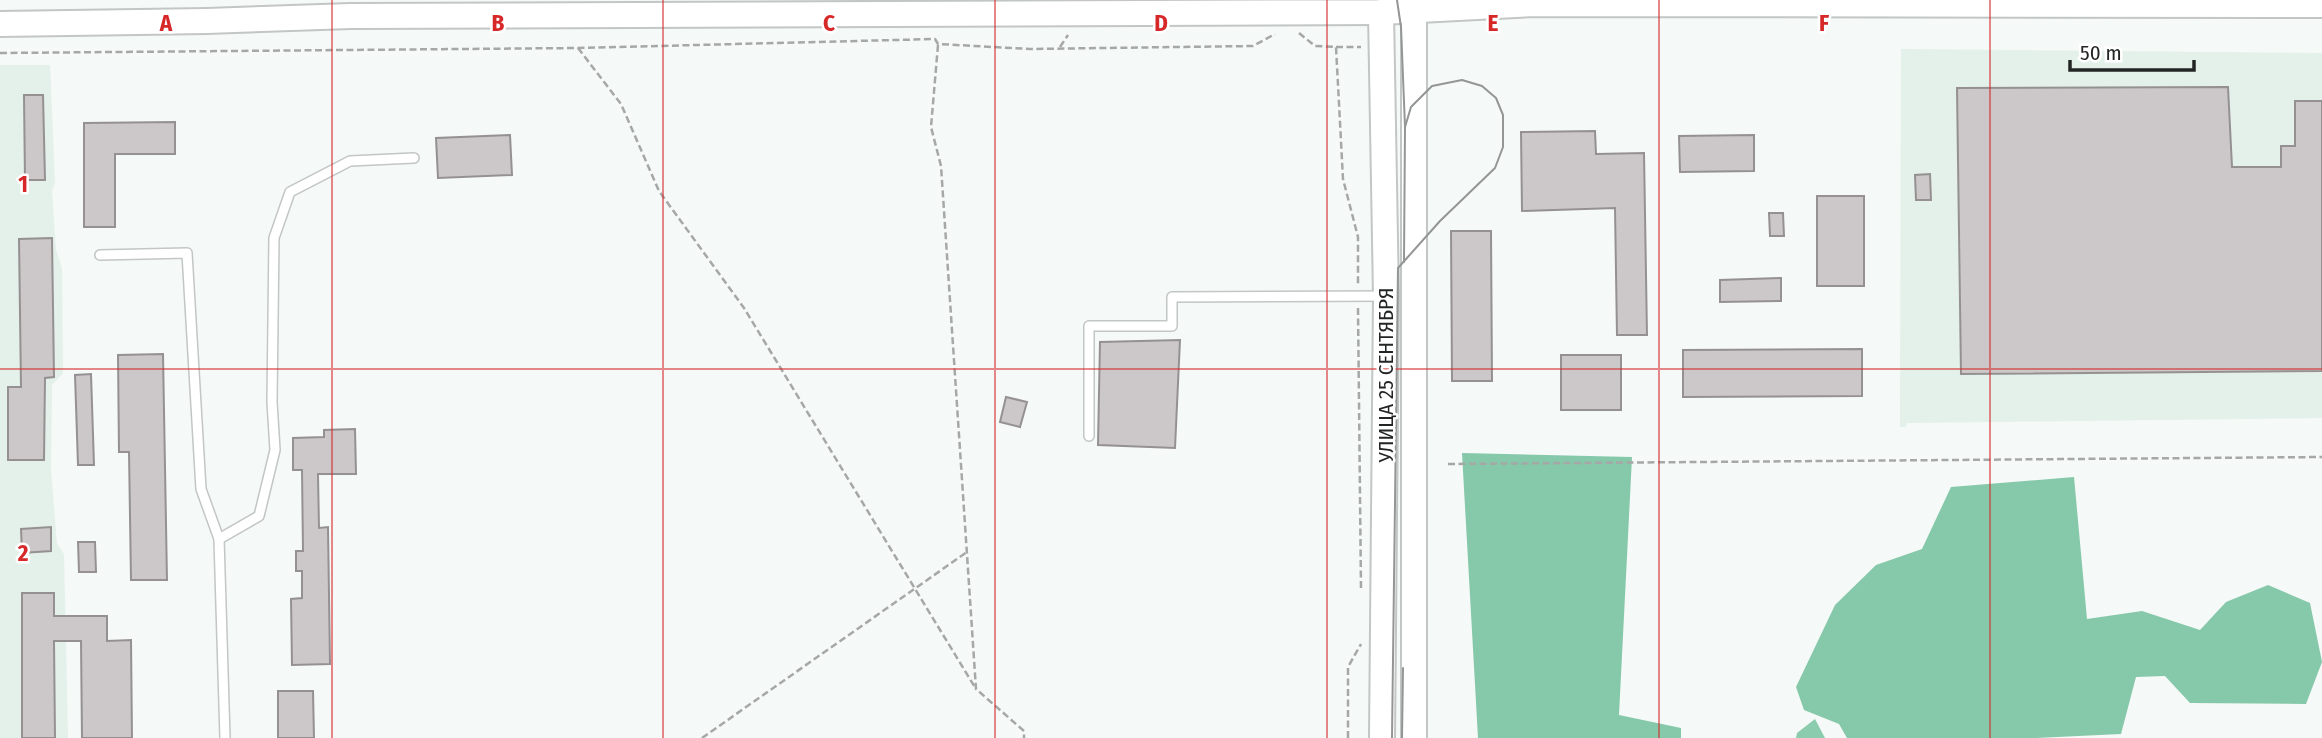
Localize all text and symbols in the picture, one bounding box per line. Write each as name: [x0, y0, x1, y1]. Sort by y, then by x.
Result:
text: A: [159, 9, 173, 37]
text: B: [492, 9, 505, 37]
text: C: [823, 9, 835, 37]
text: D: [1154, 9, 1168, 37]
text: E: [1488, 9, 1499, 37]
text: F: [1819, 9, 1829, 37]
scale bar: [2070, 28, 2194, 72]
text: 50 m: [2080, 40, 2122, 66]
text: 1: [18, 170, 28, 198]
street label: УЛИЦА 25 СЕНТЯБРЯ: [1373, 287, 1399, 464]
text: 2: [17, 539, 29, 567]

